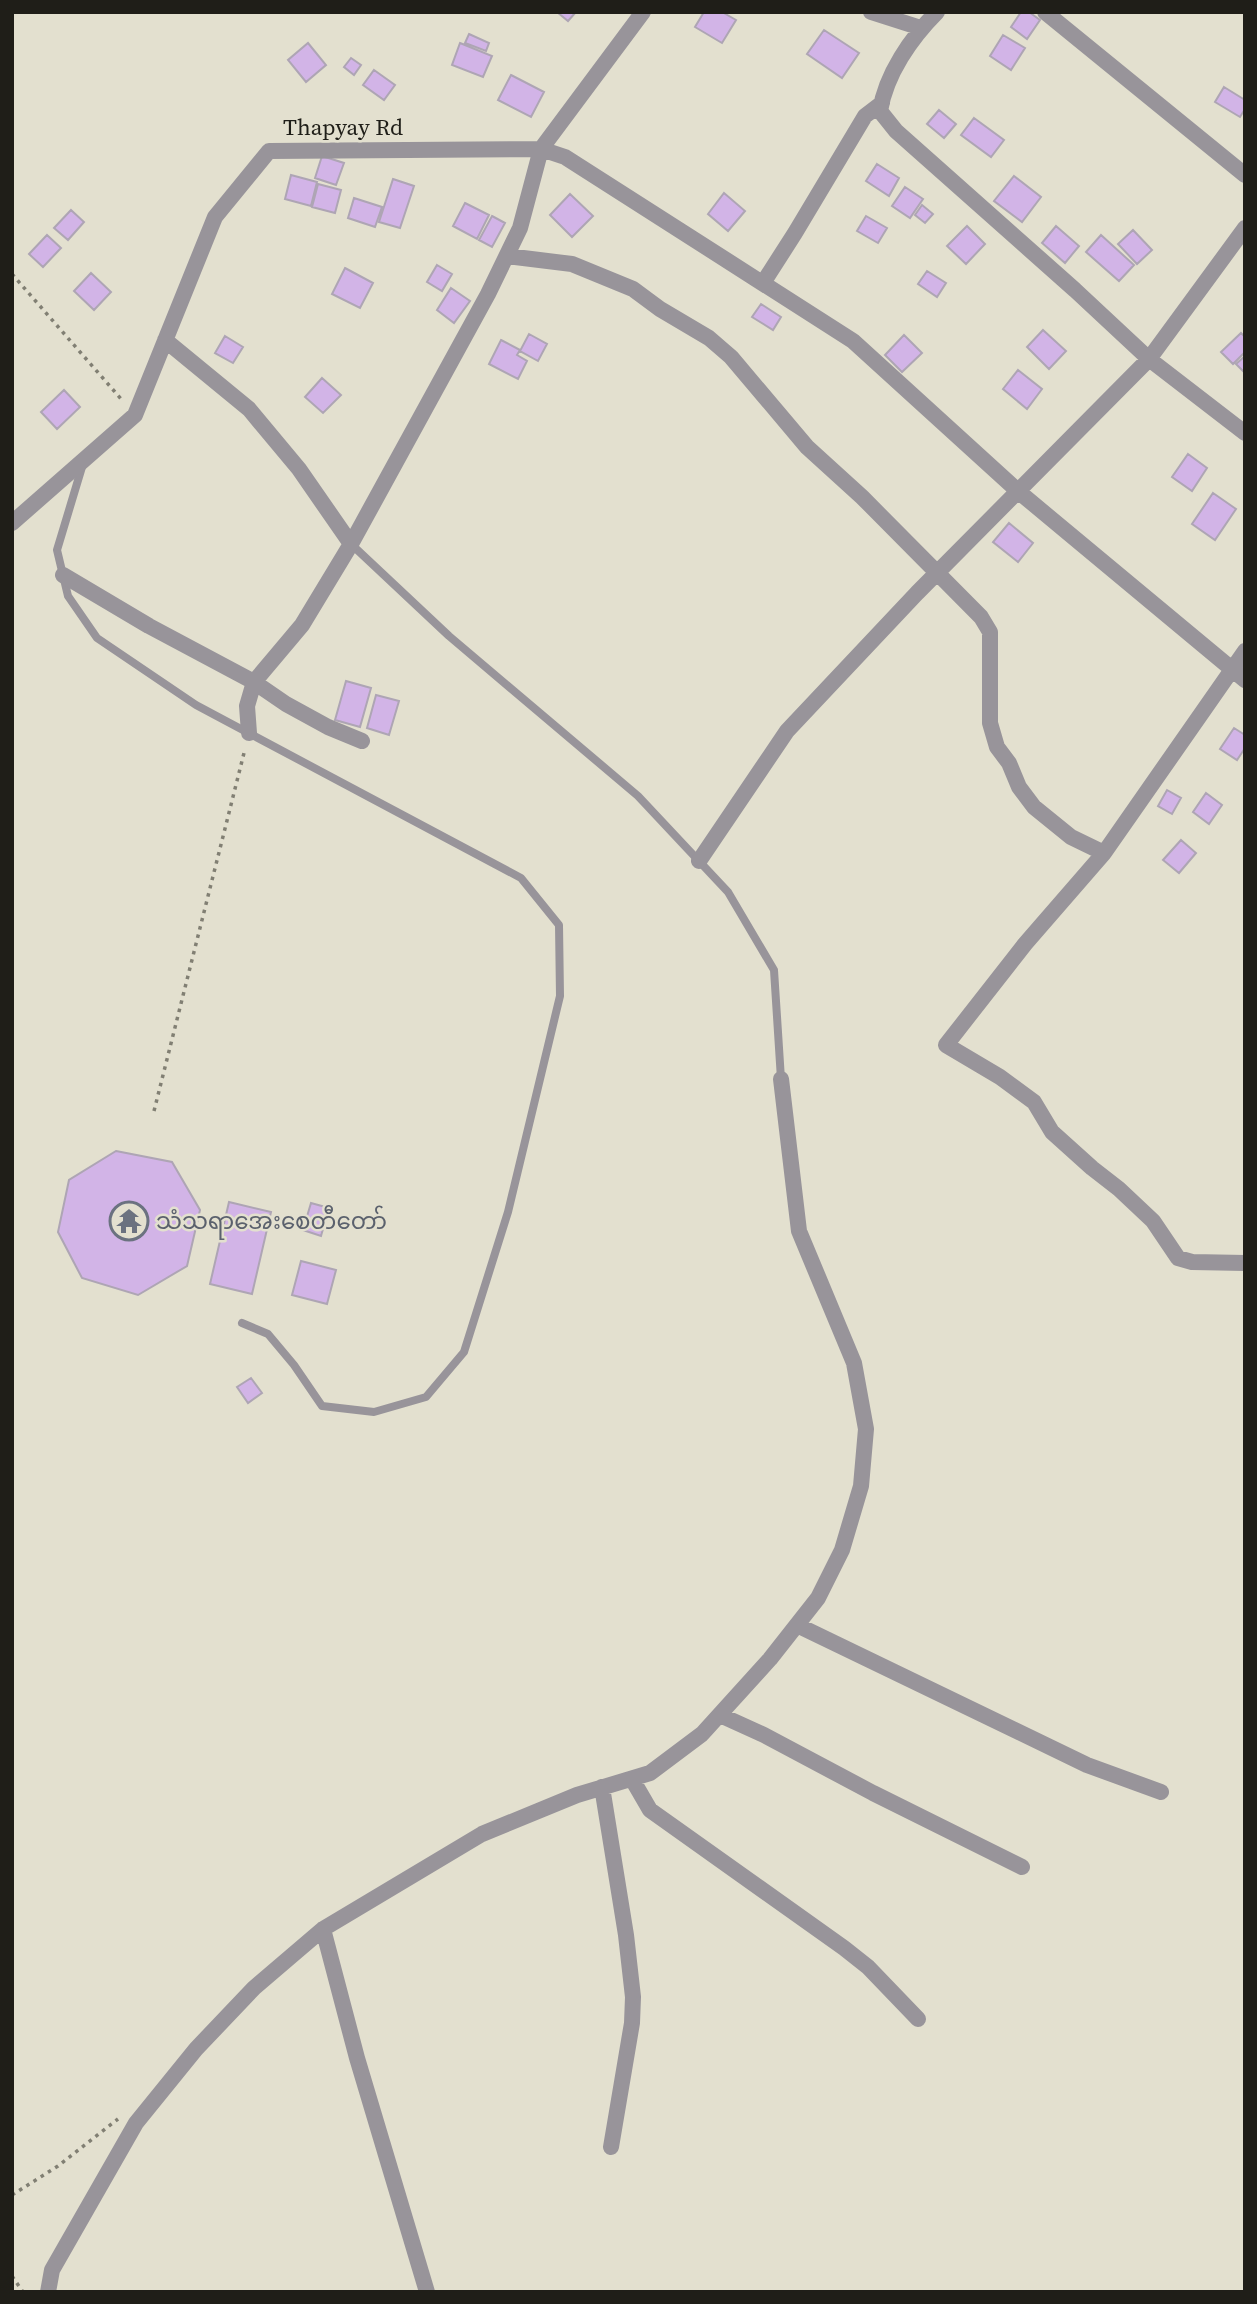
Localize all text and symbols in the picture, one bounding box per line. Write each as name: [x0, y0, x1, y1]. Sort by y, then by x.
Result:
street label: Thapyay Rd: [283, 111, 403, 143]
temple icon: သံသရာအေးစေတီတော်: [108, 1200, 150, 1242]
place label: သံသရာအေးစေတီတော်: [156, 1205, 387, 1240]

